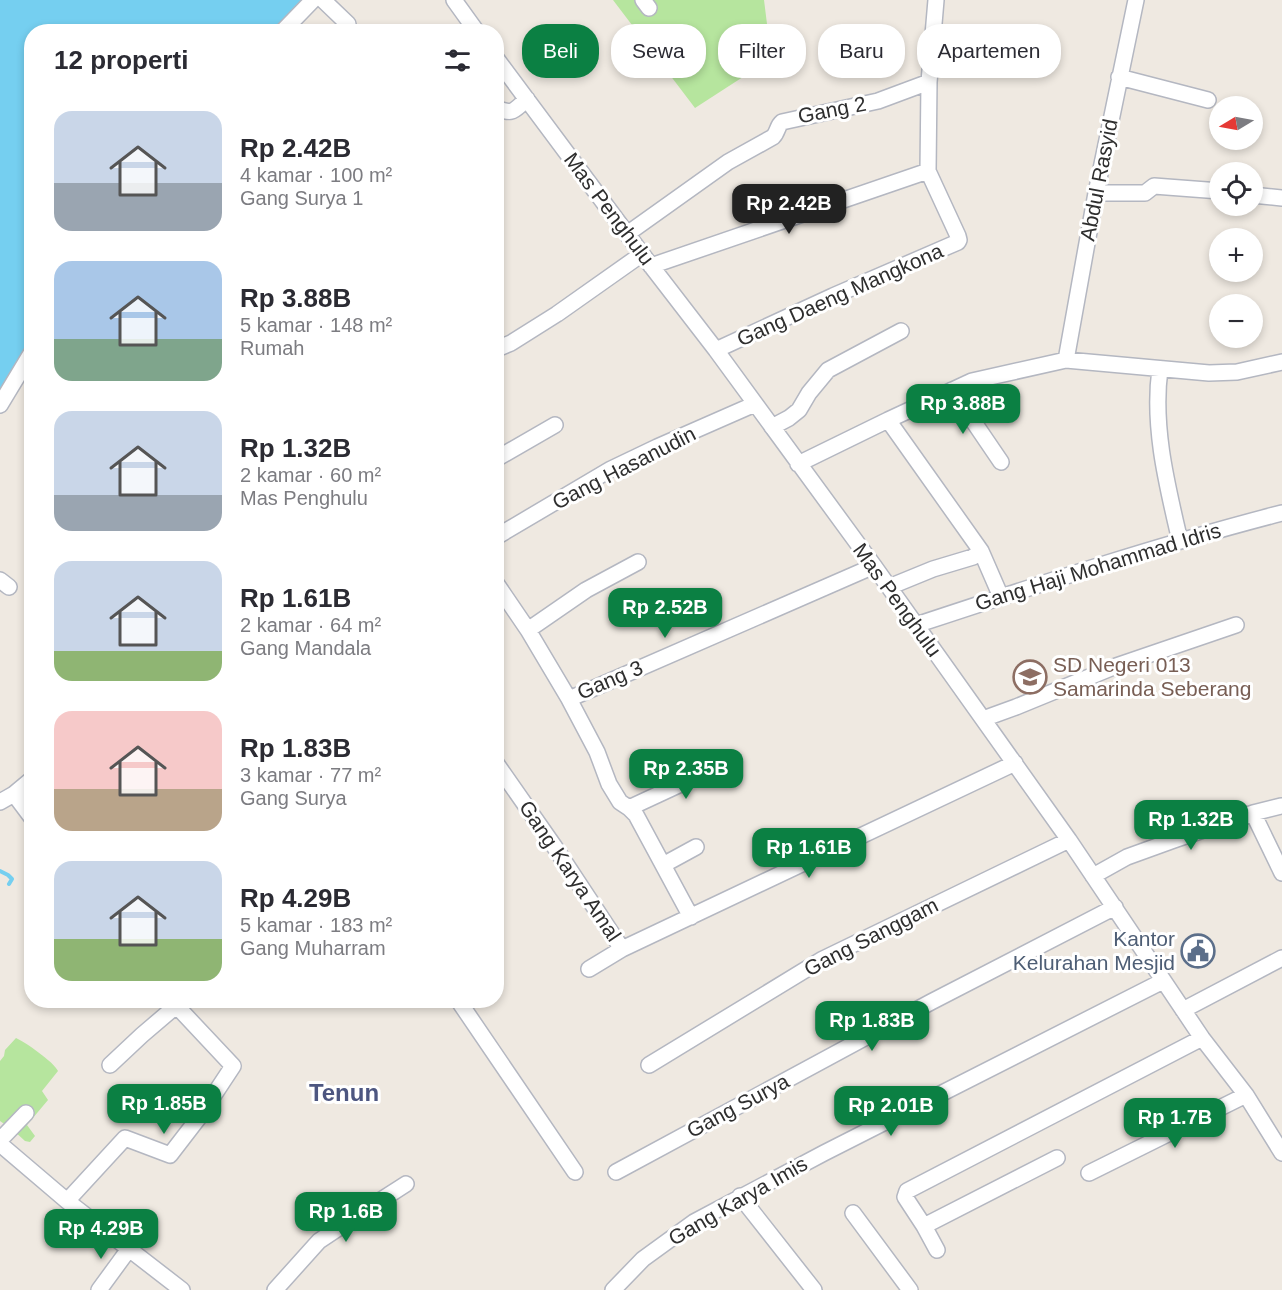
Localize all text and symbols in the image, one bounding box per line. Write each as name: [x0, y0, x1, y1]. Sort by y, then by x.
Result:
chip: Beli: [522, 24, 599, 78]
chip: Sewa: [611, 24, 706, 78]
chip: Filter: [718, 24, 806, 78]
chip: Baru: [818, 24, 905, 78]
chip: Apartemen: [917, 24, 1061, 78]
icon: filters: [441, 44, 474, 77]
text: 12 properti: [54, 45, 188, 75]
street label: Gang 2: [796, 92, 868, 127]
north arrow: [1209, 96, 1263, 150]
map controls: [1209, 96, 1263, 348]
street label: Abdul Rasyid: [1075, 117, 1122, 243]
text: Rp 2.42B: [240, 133, 351, 163]
icon: home: [102, 135, 174, 207]
street label: Mas Penghulu: [560, 148, 659, 269]
button: locate: [1209, 162, 1263, 216]
text: 4 kamar · 100 m²: [240, 164, 392, 186]
pin: Rp 2.42B: [727, 184, 851, 235]
text: Gang Surya 1: [240, 187, 363, 209]
text: Rp 2.42B: [746, 192, 832, 214]
button: +: [1209, 228, 1263, 282]
street label: Gang Daeng Mangkona: [733, 239, 947, 350]
text: Rp 3.88B: [240, 283, 351, 313]
icon: home: [102, 285, 174, 357]
button: −: [1209, 294, 1263, 348]
text: 5 kamar · 148 m²: [240, 314, 392, 336]
text: Rumah: [240, 337, 304, 359]
pin: Rp 3.88B: [901, 384, 1025, 435]
text: Rp 3.88B: [920, 392, 1006, 414]
street label: Gang Hasanudin: [548, 422, 699, 514]
text: Rp 1.32B: [240, 433, 351, 463]
icon: home: [102, 435, 174, 507]
text: 2 kamar · 60 m²: [240, 464, 381, 486]
text: Mas Penghulu: [240, 487, 368, 509]
street label: Gang Haji Mohammad Idris: [972, 518, 1223, 615]
street label: Mas Penghulu: [849, 539, 946, 661]
text: Rp 1.61B: [240, 583, 351, 613]
icon: home: [102, 585, 174, 657]
pin: Rp 2.52B: [603, 588, 727, 639]
text: Rp 2.52B: [622, 596, 708, 618]
text: 2 kamar · 64 m²: [240, 614, 381, 636]
text: Gang Mandala: [240, 637, 371, 659]
place label: SD Negeri 013 Samarinda Seberang: [1053, 653, 1251, 700]
street label: Gang 3: [574, 655, 646, 704]
school or university icon: SD Negeri 013 Samarinda Seberang: [1012, 659, 1048, 695]
text: Rp 1.83B: [240, 733, 351, 763]
icon: home: [102, 735, 174, 807]
pin: Rp 2.35B: [624, 749, 748, 800]
text: Rp 2.35B: [643, 757, 729, 779]
text: 3 kamar · 77 m²: [240, 764, 381, 786]
text: Gang Surya: [240, 787, 347, 809]
street label: Gang Karya Amal: [515, 796, 626, 945]
pin: Rp 1.32B: [1129, 800, 1253, 851]
text: Rp 1.32B: [1148, 808, 1234, 830]
pin: Rp 1.61B: [747, 828, 871, 879]
text: Rp 1.61B: [766, 836, 852, 858]
text: Rp 4.29B: [240, 883, 351, 913]
icon: home: [102, 885, 174, 957]
street label: Gang Sanggam: [800, 893, 942, 980]
text: 5 kamar · 183 m²: [240, 914, 392, 936]
place label: Kantor Kelurahan Mesjid: [1013, 927, 1175, 974]
public building icon: Kantor Kelurahan Mesjid: [1180, 933, 1216, 969]
text: Gang Muharram: [240, 937, 386, 959]
pin: Rp 1.83B: [810, 1001, 934, 1052]
text: Rp 1.83B: [829, 1009, 915, 1031]
street label: Gang Surya: [683, 1069, 793, 1142]
district label: Tenun: [309, 1079, 379, 1106]
pin: Rp 1.85B: [102, 1084, 226, 1135]
pin: Rp 2.01B: [829, 1086, 953, 1137]
text: Rp 1.85B: [121, 1092, 207, 1114]
text: Rp 2.01B: [848, 1094, 934, 1116]
pin: Rp 1.7B: [1120, 1098, 1230, 1149]
text: Rp 1.7B: [1138, 1106, 1212, 1128]
street label: Gang Karya Imis: [664, 1152, 811, 1250]
pin: Rp 1.6B: [291, 1192, 401, 1243]
text: Rp 1.6B: [309, 1200, 383, 1222]
pin: Rp 4.29B: [39, 1209, 163, 1260]
text: Rp 4.29B: [58, 1217, 144, 1239]

